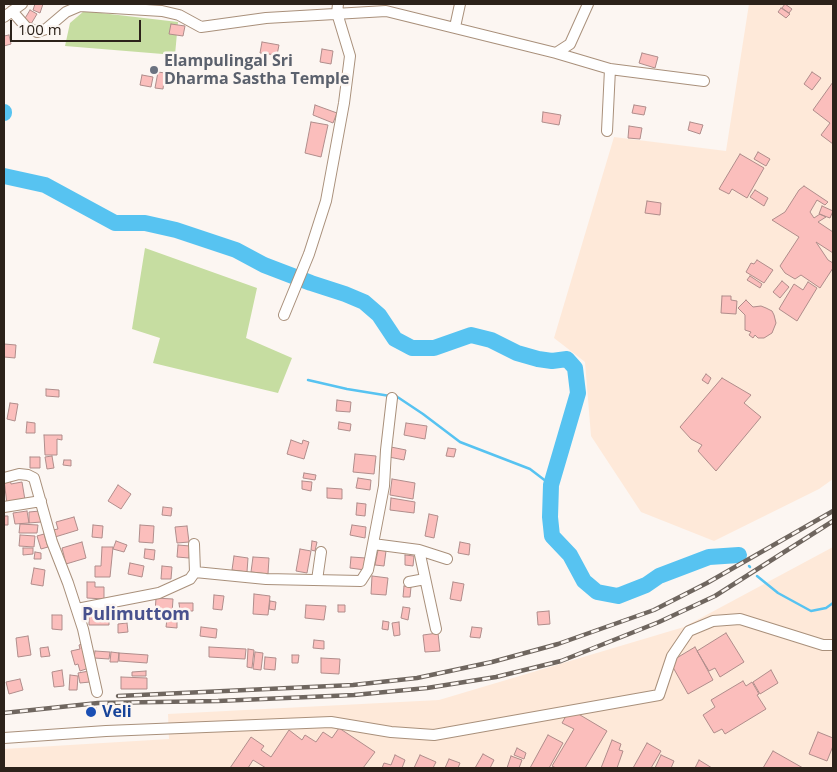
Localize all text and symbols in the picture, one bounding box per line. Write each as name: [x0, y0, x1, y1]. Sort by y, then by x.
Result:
scale bar: [12, 10, 144, 42]
text: 100 m: [18, 19, 62, 39]
place label: Elampulingal Sri Dharma Sastha Temple: [164, 51, 349, 89]
marker: Elampulingal Sri Dharma Sastha Temple: [148, 64, 160, 76]
district label: Pulimuttom: [82, 604, 190, 626]
place label: Veli: [102, 702, 132, 722]
marker: Veli: [84, 705, 98, 719]

